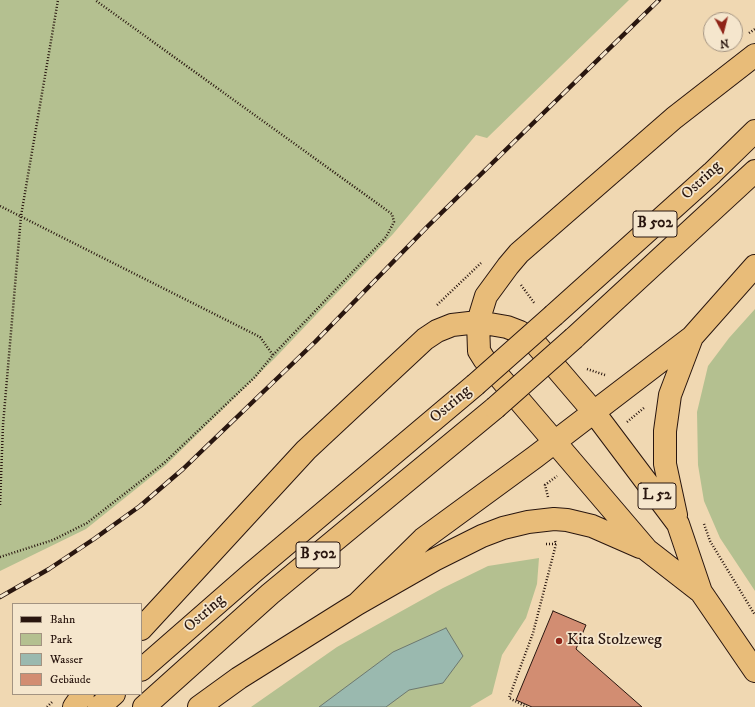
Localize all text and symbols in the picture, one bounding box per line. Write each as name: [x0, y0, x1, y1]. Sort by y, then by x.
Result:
north arrow: [703, 12, 743, 52]
text: N: [719, 35, 730, 50]
street label: Ostring: [678, 158, 726, 204]
road number: B 502: [633, 211, 677, 237]
street label: Ostring: [426, 382, 476, 428]
road number: L 52: [638, 483, 676, 509]
road number: B 502: [296, 542, 340, 568]
street label: Ostring: [181, 591, 229, 637]
legend: [12, 603, 142, 695]
text: Bahn: [50, 612, 75, 627]
place label: Kita Stolzeweg: [567, 631, 662, 651]
text: Park: [50, 632, 72, 647]
marker: Kita Stolzeweg: [554, 636, 564, 646]
text: Wasser: [50, 652, 83, 667]
text: Gebäude: [50, 672, 91, 687]

